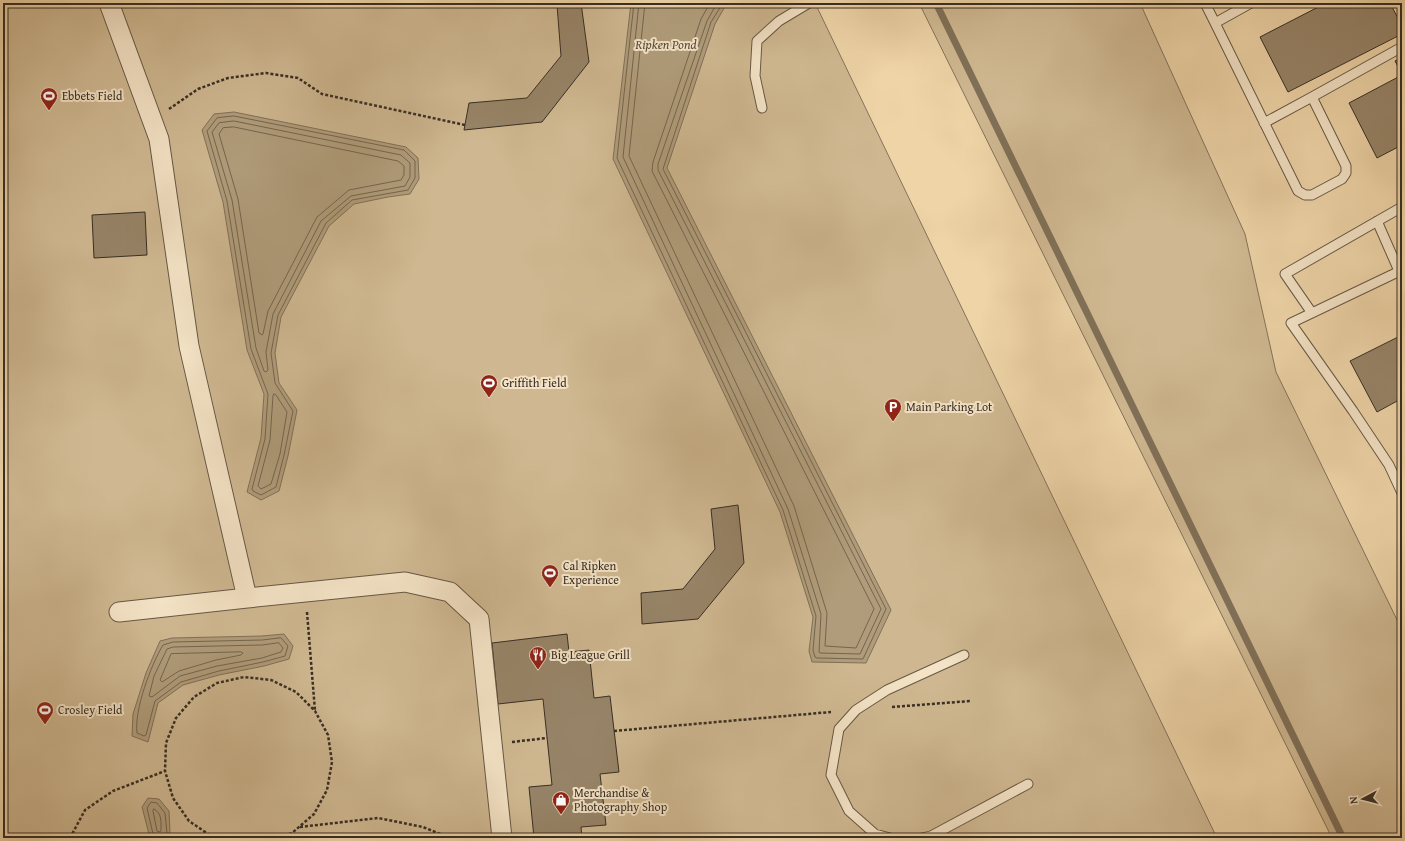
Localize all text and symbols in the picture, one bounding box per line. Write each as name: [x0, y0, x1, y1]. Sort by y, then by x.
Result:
water label: Ripken Pond: [634, 35, 697, 54]
sports icon: Ebbets Field: [39, 86, 59, 111]
place label: Ebbets Field: [62, 87, 123, 104]
sports icon: Griffith Field: [479, 373, 499, 398]
place label: Griffith Field: [502, 374, 567, 391]
parking icon: Main Parking Lot: [883, 397, 903, 422]
place label: Main Parking Lot: [906, 398, 993, 415]
place label: Cal Ripken Experience: [563, 557, 619, 588]
sports icon: Cal Ripken Experience: [540, 563, 560, 588]
restaurant icon: Big League Grill: [528, 645, 548, 670]
place label: Big League Grill: [551, 646, 630, 663]
sports icon: Crosley Field: [35, 700, 55, 725]
place label: Crosley Field: [58, 701, 123, 718]
north arrow: [1343, 779, 1383, 819]
place label: Merchandise & Photography Shop: [574, 784, 668, 815]
shop icon: Merchandise & Photography Shop: [551, 790, 571, 815]
text: N: [1345, 795, 1361, 805]

